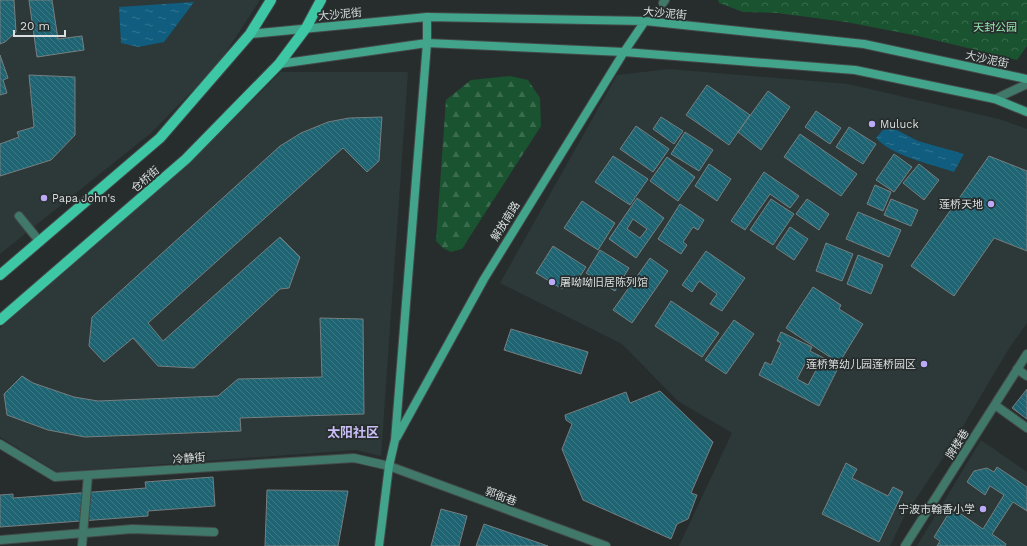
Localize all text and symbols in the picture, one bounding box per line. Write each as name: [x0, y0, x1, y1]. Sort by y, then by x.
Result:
street label: 大沙泥街: [642, 5, 687, 22]
street label: 大沙泥街: [318, 6, 363, 23]
scale bar: [14, 12, 65, 38]
text: 20 m: [20, 19, 50, 33]
park label: 天封公园: [973, 21, 1017, 34]
street label: 大沙泥街: [964, 49, 1010, 70]
place label: Muluck: [880, 118, 919, 131]
marker: Muluck: [867, 119, 877, 129]
street label: 仓桥街: [129, 164, 162, 195]
place label: Papa John's: [52, 192, 116, 205]
marker: Papa John's: [39, 193, 49, 203]
place label: 莲桥天地: [939, 198, 983, 211]
street label: 解放南路: [488, 199, 523, 243]
marker: 莲桥天地: [986, 199, 996, 209]
place label: 屠呦呦旧居陈列馆: [560, 276, 648, 289]
marker: 屠呦呦旧居陈列馆: [547, 277, 557, 287]
place label: 莲桥第幼儿园莲桥园区: [806, 358, 916, 371]
marker: 莲桥第幼儿园莲桥园区: [919, 359, 929, 369]
district label: 太阳社区: [327, 425, 379, 440]
street label: 牌楼巷: [943, 427, 972, 462]
street label: 冷静街: [172, 451, 206, 466]
street label: 郭衙巷: [483, 485, 519, 508]
place label: 宁波市翰香小学: [898, 503, 975, 516]
marker: 宁波市翰香小学: [978, 504, 988, 514]

